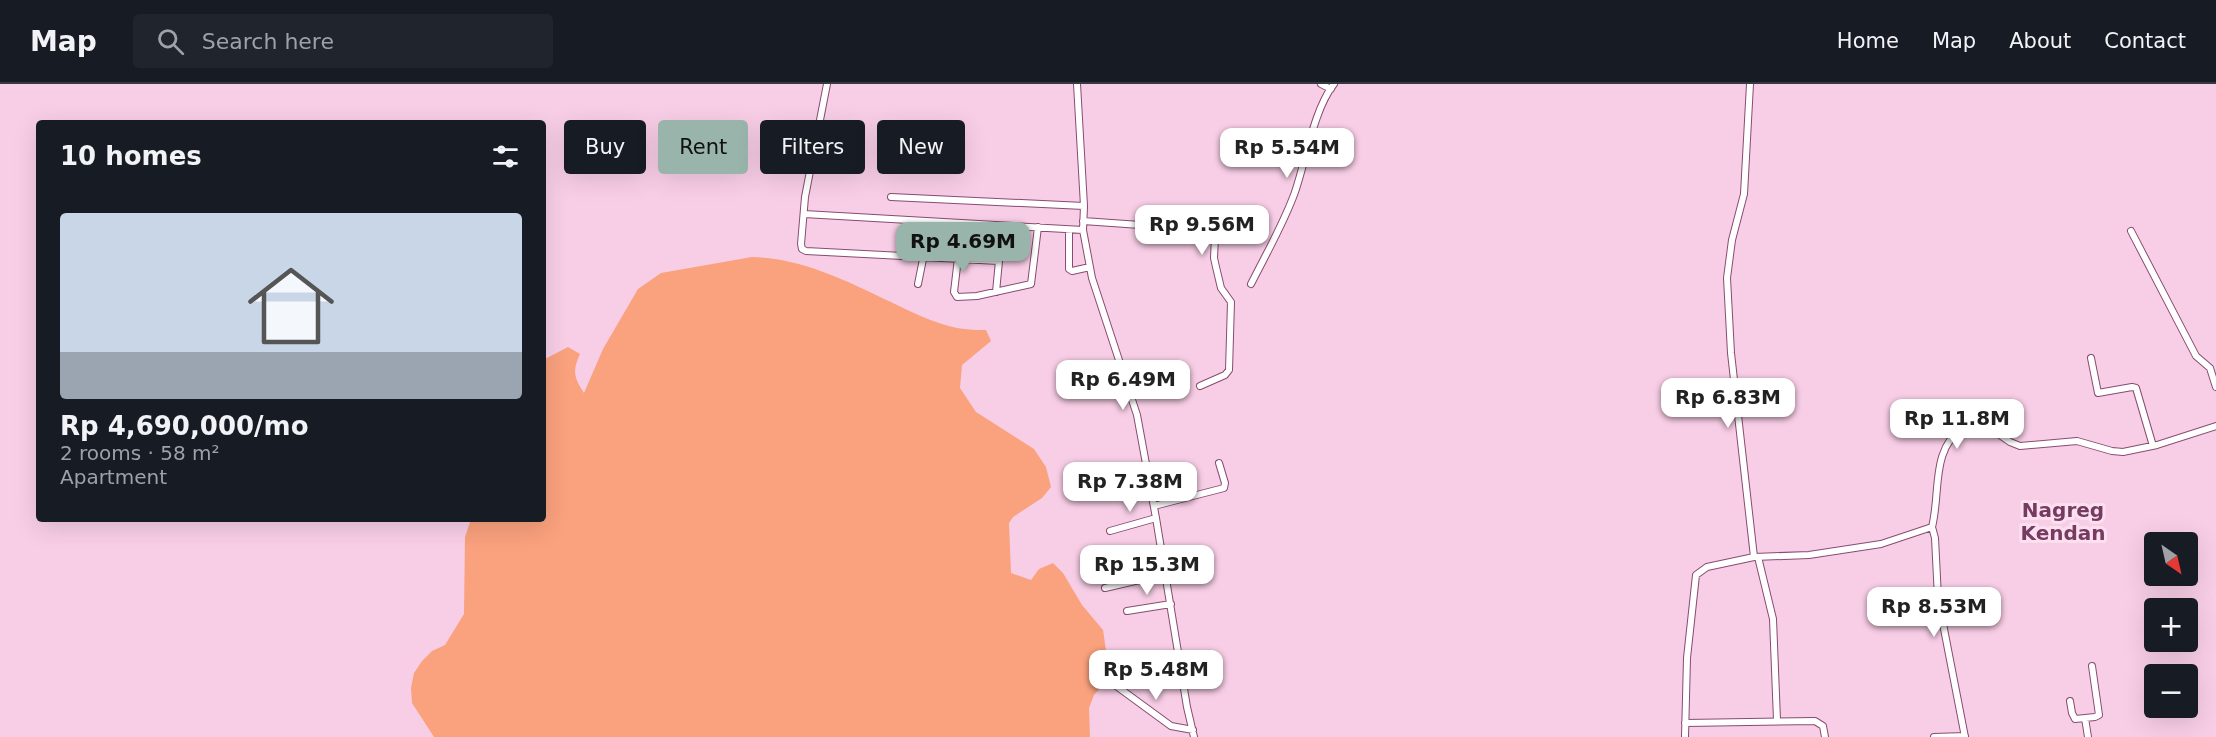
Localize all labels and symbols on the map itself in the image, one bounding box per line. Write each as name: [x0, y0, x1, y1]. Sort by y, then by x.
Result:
pin: Rp 5.54M: [1225, 128, 1349, 179]
pin: Rp 9.56M: [1140, 205, 1264, 256]
pin: Rp 4.69M: [901, 222, 1025, 273]
pin: Rp 6.49M: [1061, 360, 1185, 411]
pin: Rp 6.83M: [1666, 378, 1790, 429]
pin: Rp 11.8M: [1895, 399, 2019, 450]
pin: Rp 7.38M: [1068, 462, 1192, 513]
district label: Nagreg Kendan: [2021, 498, 2106, 545]
north arrow: [2144, 532, 2198, 586]
pin: Rp 15.3M: [1085, 545, 1209, 596]
pin: Rp 8.53M: [1872, 587, 1996, 638]
pin: Rp 5.48M: [1094, 650, 1218, 701]

